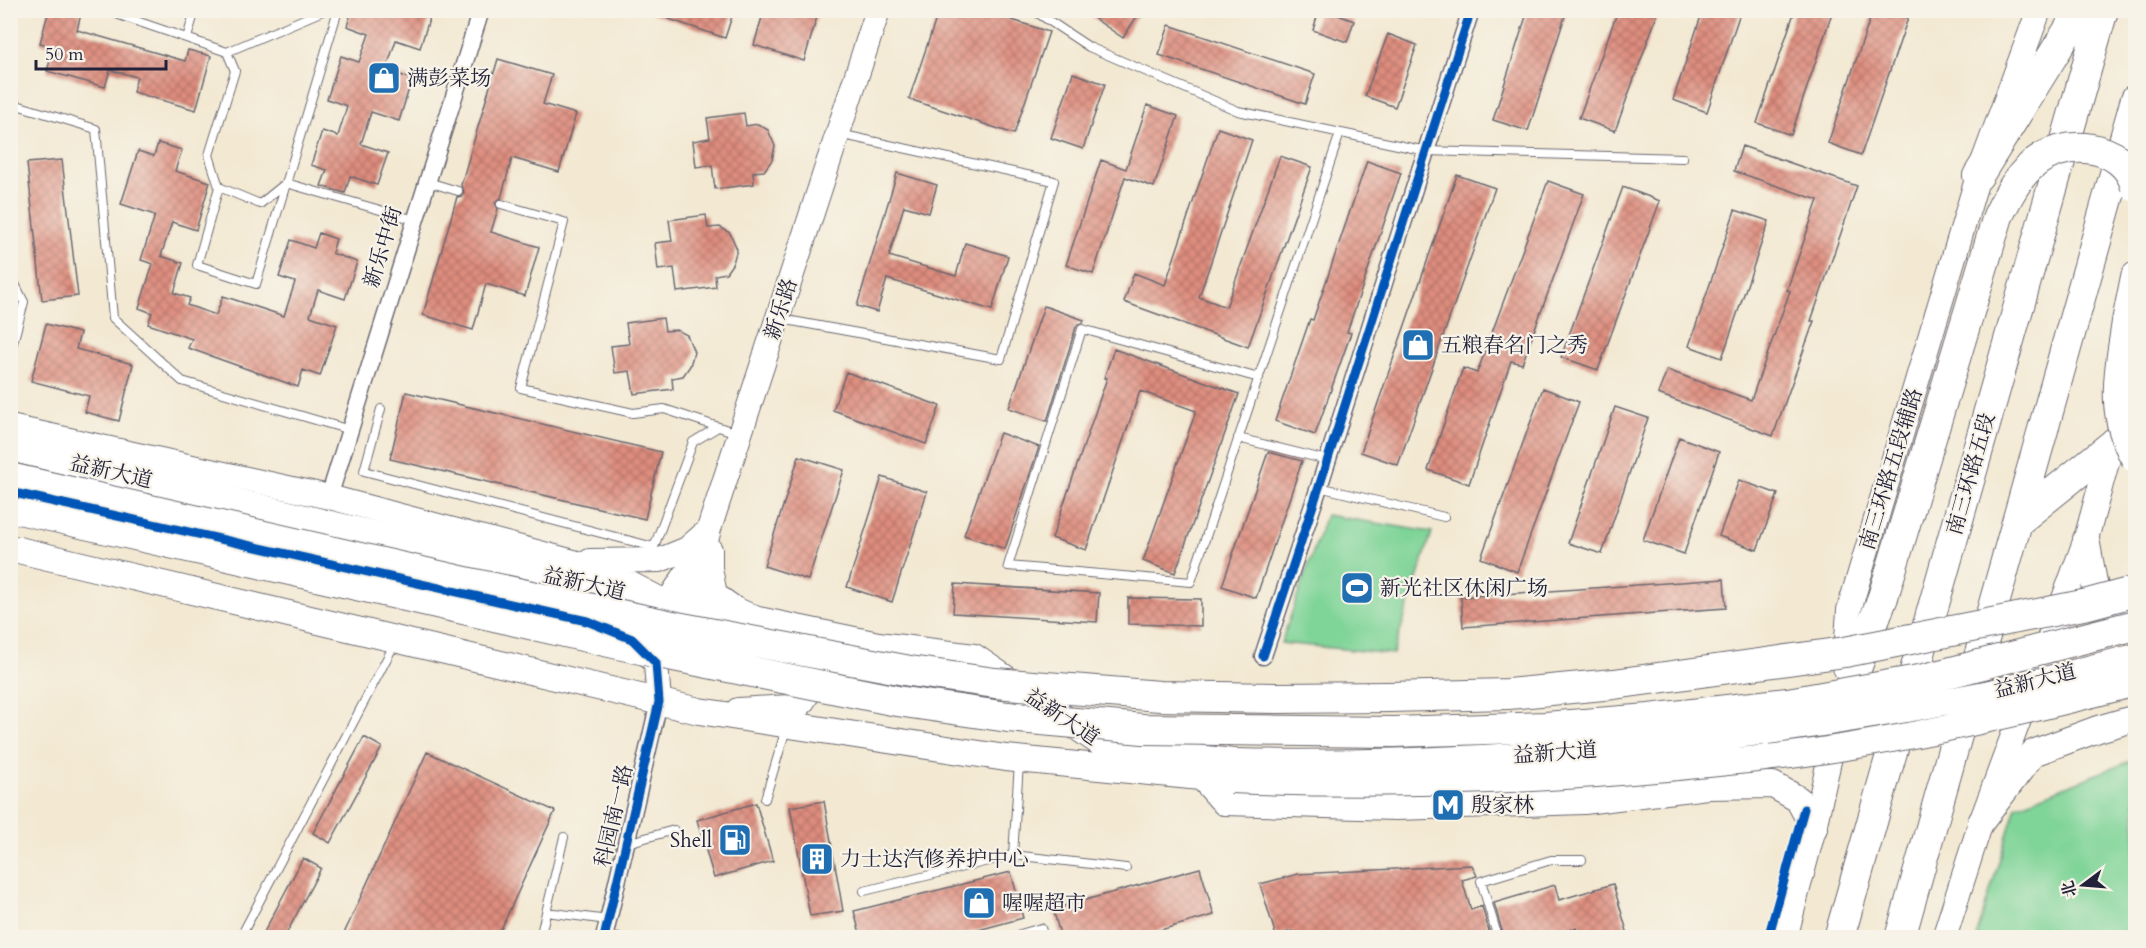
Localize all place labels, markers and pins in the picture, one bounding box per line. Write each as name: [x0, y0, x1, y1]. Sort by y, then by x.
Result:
shop icon: 满彭菜场: [366, 60, 402, 96]
place label: 满彭菜场: [407, 64, 491, 93]
shop icon: 五粮春名门之秀: [1400, 327, 1436, 363]
place label: 五粮春名门之秀: [1441, 331, 1588, 360]
sports icon: 新光社区休闲广场: [1339, 570, 1375, 606]
place label: 新光社区休闲广场: [1380, 574, 1548, 603]
metro station icon: 殷家林: [1430, 787, 1466, 823]
place label: 殷家林: [1471, 791, 1534, 820]
fuel station icon: Shell: [717, 822, 753, 858]
place label: Shell: [670, 826, 712, 855]
building icon: 力士达汽修养护中心: [799, 841, 835, 877]
place label: 力士达汽修养护中心: [840, 845, 1029, 874]
shop icon: 喔喔超市: [961, 885, 997, 921]
place label: 喔喔超市: [1002, 889, 1086, 918]

